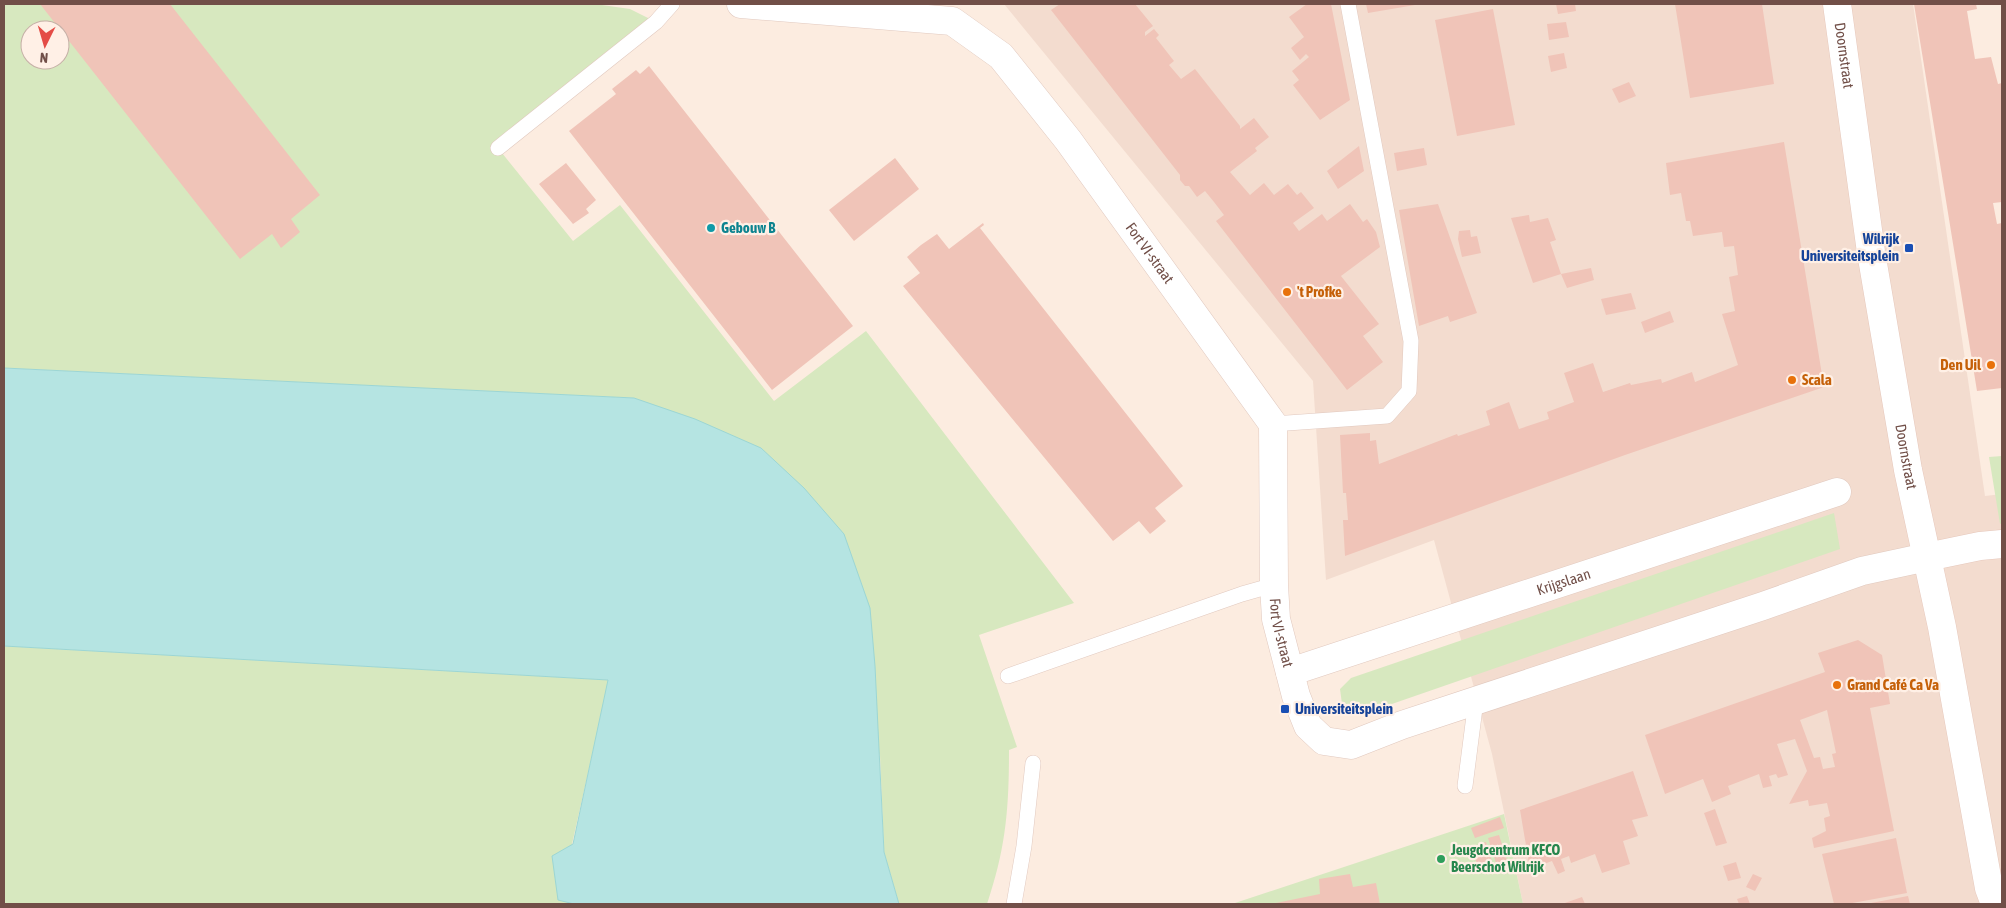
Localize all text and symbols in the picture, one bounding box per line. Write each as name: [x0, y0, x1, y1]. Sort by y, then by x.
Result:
north arrow: [20, 20, 70, 70]
street label: Doornstraat: [1832, 21, 1857, 89]
text: N: [39, 50, 49, 66]
place label: Gebouw B: [721, 219, 776, 236]
street label: Fort VI-straat: [1123, 219, 1178, 286]
marker: Gebouw B: [705, 222, 717, 234]
place label: Wilrijk Universiteitsplein: [1801, 230, 1899, 264]
marker: Wilrijk Universiteitsplein: [1903, 242, 1915, 254]
place label: 't Profke: [1297, 283, 1342, 300]
marker: 't Profke: [1281, 286, 1293, 298]
place label: Den Uil: [1940, 356, 1982, 373]
marker: Den Uil: [1985, 359, 1997, 371]
place label: Scala: [1802, 371, 1832, 388]
marker: Scala: [1786, 374, 1798, 386]
street label: Doornstraat: [1892, 423, 1921, 491]
street label: Krijgslaan: [1534, 565, 1593, 598]
street label: Fort VI-straat: [1267, 598, 1297, 669]
place label: Grand Café Ca Va: [1847, 676, 1939, 693]
marker: Grand Café Ca Va: [1831, 679, 1843, 691]
place label: Universiteitsplein: [1295, 700, 1393, 717]
marker: Universiteitsplein: [1279, 703, 1291, 715]
place label: Jeugdcentrum KFCO Beerschot Wilrijk: [1450, 841, 1560, 875]
marker: Jeugdcentrum KFCO Beerschot Wilrijk: [1435, 853, 1447, 865]

